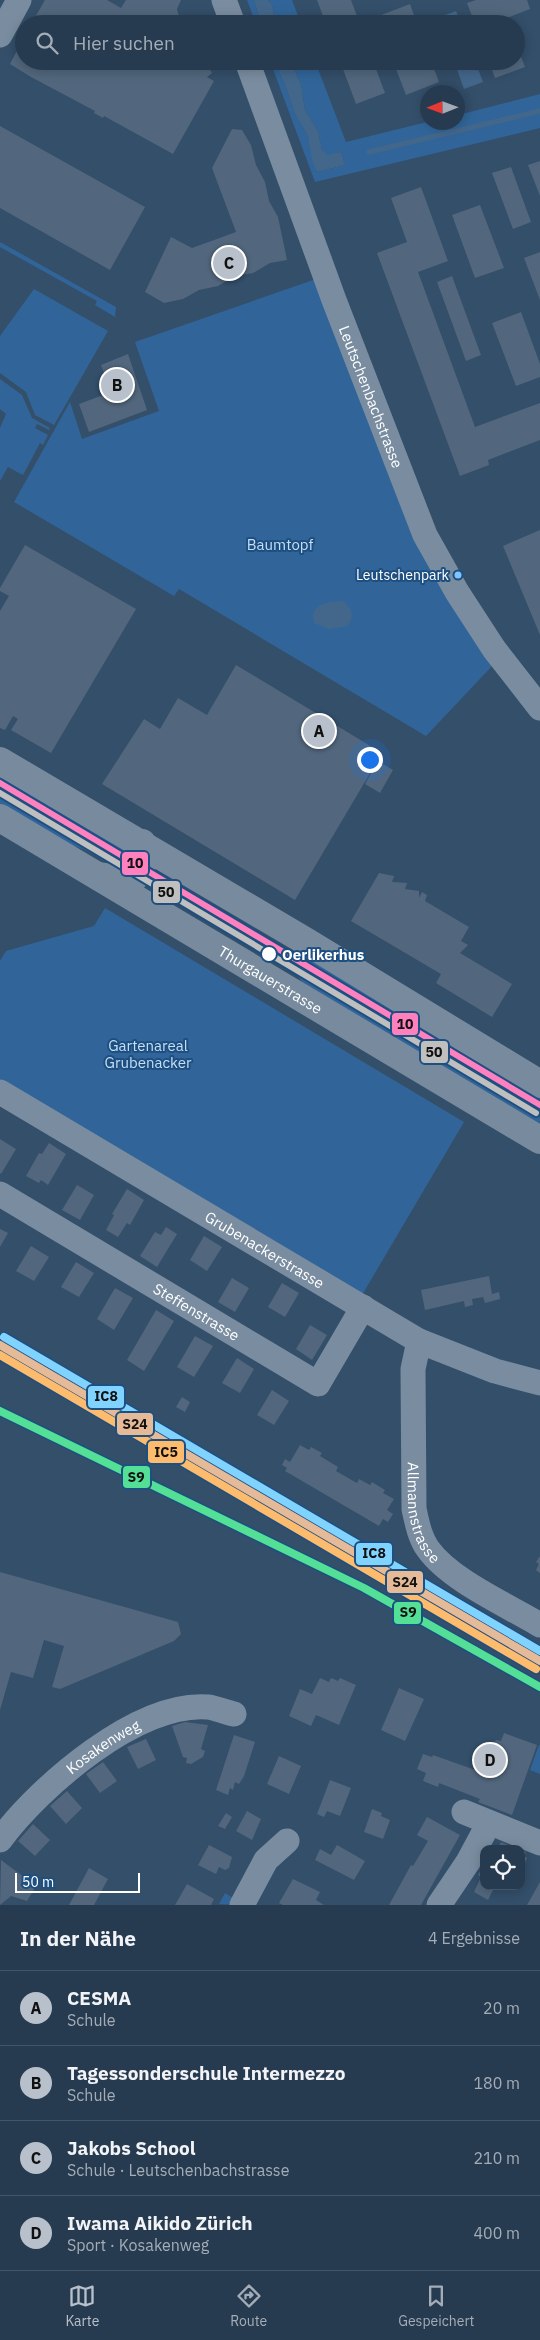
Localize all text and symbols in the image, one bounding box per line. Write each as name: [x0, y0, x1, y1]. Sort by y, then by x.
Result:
search box: [15, 15, 525, 70]
icon: search: [33, 29, 61, 57]
text: Hier suchen: [73, 31, 175, 55]
north arrow: [420, 85, 465, 130]
pin: C: [213, 244, 245, 282]
street label: Leutschenbachstrasse: [335, 323, 408, 471]
pin: B: [101, 366, 133, 404]
park label: Baumtopf: [247, 535, 313, 554]
place label: Leutschenpark: [356, 566, 450, 584]
marker: Leutschenpark: [453, 570, 463, 580]
pin: A: [303, 712, 335, 750]
your location: [357, 747, 383, 773]
line badge: 10: [121, 851, 149, 876]
text: 10: [127, 854, 143, 872]
line badge: 50: [152, 880, 181, 904]
text: 50: [158, 883, 174, 901]
street label: Thurgauerstrasse: [215, 941, 326, 1018]
marker: Oerlikerhus: [260, 945, 278, 963]
place label: Oerlikerhus: [282, 945, 365, 964]
line badge: 10: [391, 1012, 419, 1036]
text: 10: [397, 1015, 413, 1033]
park label: Gartenareal Grubenacker: [105, 1036, 192, 1072]
line badge: 50: [420, 1040, 449, 1064]
text: 50: [426, 1043, 442, 1061]
street label: Grubenackerstrasse: [202, 1207, 328, 1292]
street label: Steffenstrasse: [150, 1278, 243, 1345]
line badge: IC8: [87, 1385, 125, 1409]
text: IC8: [94, 1387, 118, 1405]
line badge: S24: [116, 1412, 154, 1436]
text: S24: [122, 1415, 148, 1433]
line badge: IC5: [147, 1440, 185, 1464]
text: IC5: [154, 1443, 178, 1461]
street label: Allmannstrasse: [404, 1462, 445, 1567]
line badge: S9: [122, 1465, 151, 1489]
text: S9: [127, 1468, 145, 1486]
line badge: IC8: [355, 1542, 393, 1566]
text: IC8: [362, 1544, 386, 1562]
line badge: S24: [386, 1570, 424, 1594]
text: S24: [392, 1573, 418, 1591]
line badge: S9: [393, 1601, 422, 1625]
text: S9: [399, 1603, 417, 1621]
street label: Kosakenweg: [62, 1715, 143, 1778]
pin: D: [474, 1741, 506, 1779]
map controls: [480, 1845, 525, 1890]
button: locate: [480, 1845, 525, 1890]
scale bar: [15, 1870, 140, 1893]
text: 50 m: [22, 1873, 54, 1891]
text: In der Nähe: [20, 1924, 136, 1952]
text: 4 Ergebnisse: [428, 1928, 520, 1948]
text: CESMA: [67, 1986, 131, 2010]
text: A: [31, 1998, 41, 2018]
text: 20 m: [483, 1998, 520, 2018]
text: Schule: [67, 2010, 116, 2030]
text: Tagessonderschule Intermezzo: [67, 2061, 345, 2085]
text: B: [31, 2073, 41, 2093]
text: 180 m: [473, 2073, 520, 2093]
text: Schule: [67, 2085, 116, 2105]
text: Jakobs School: [67, 2136, 195, 2160]
text: C: [31, 2148, 41, 2168]
text: 210 m: [473, 2148, 520, 2168]
text: Schule · Leutschenbachstrasse: [67, 2160, 289, 2180]
text: Iwama Aikido Zürich: [67, 2211, 253, 2235]
text: D: [30, 2223, 42, 2243]
text: 400 m: [473, 2223, 520, 2243]
text: Sport · Kosakenweg: [67, 2235, 209, 2255]
tab: Karte: [65, 2282, 99, 2330]
tab: Route: [230, 2282, 267, 2330]
tab: Gespeichert: [398, 2282, 475, 2330]

